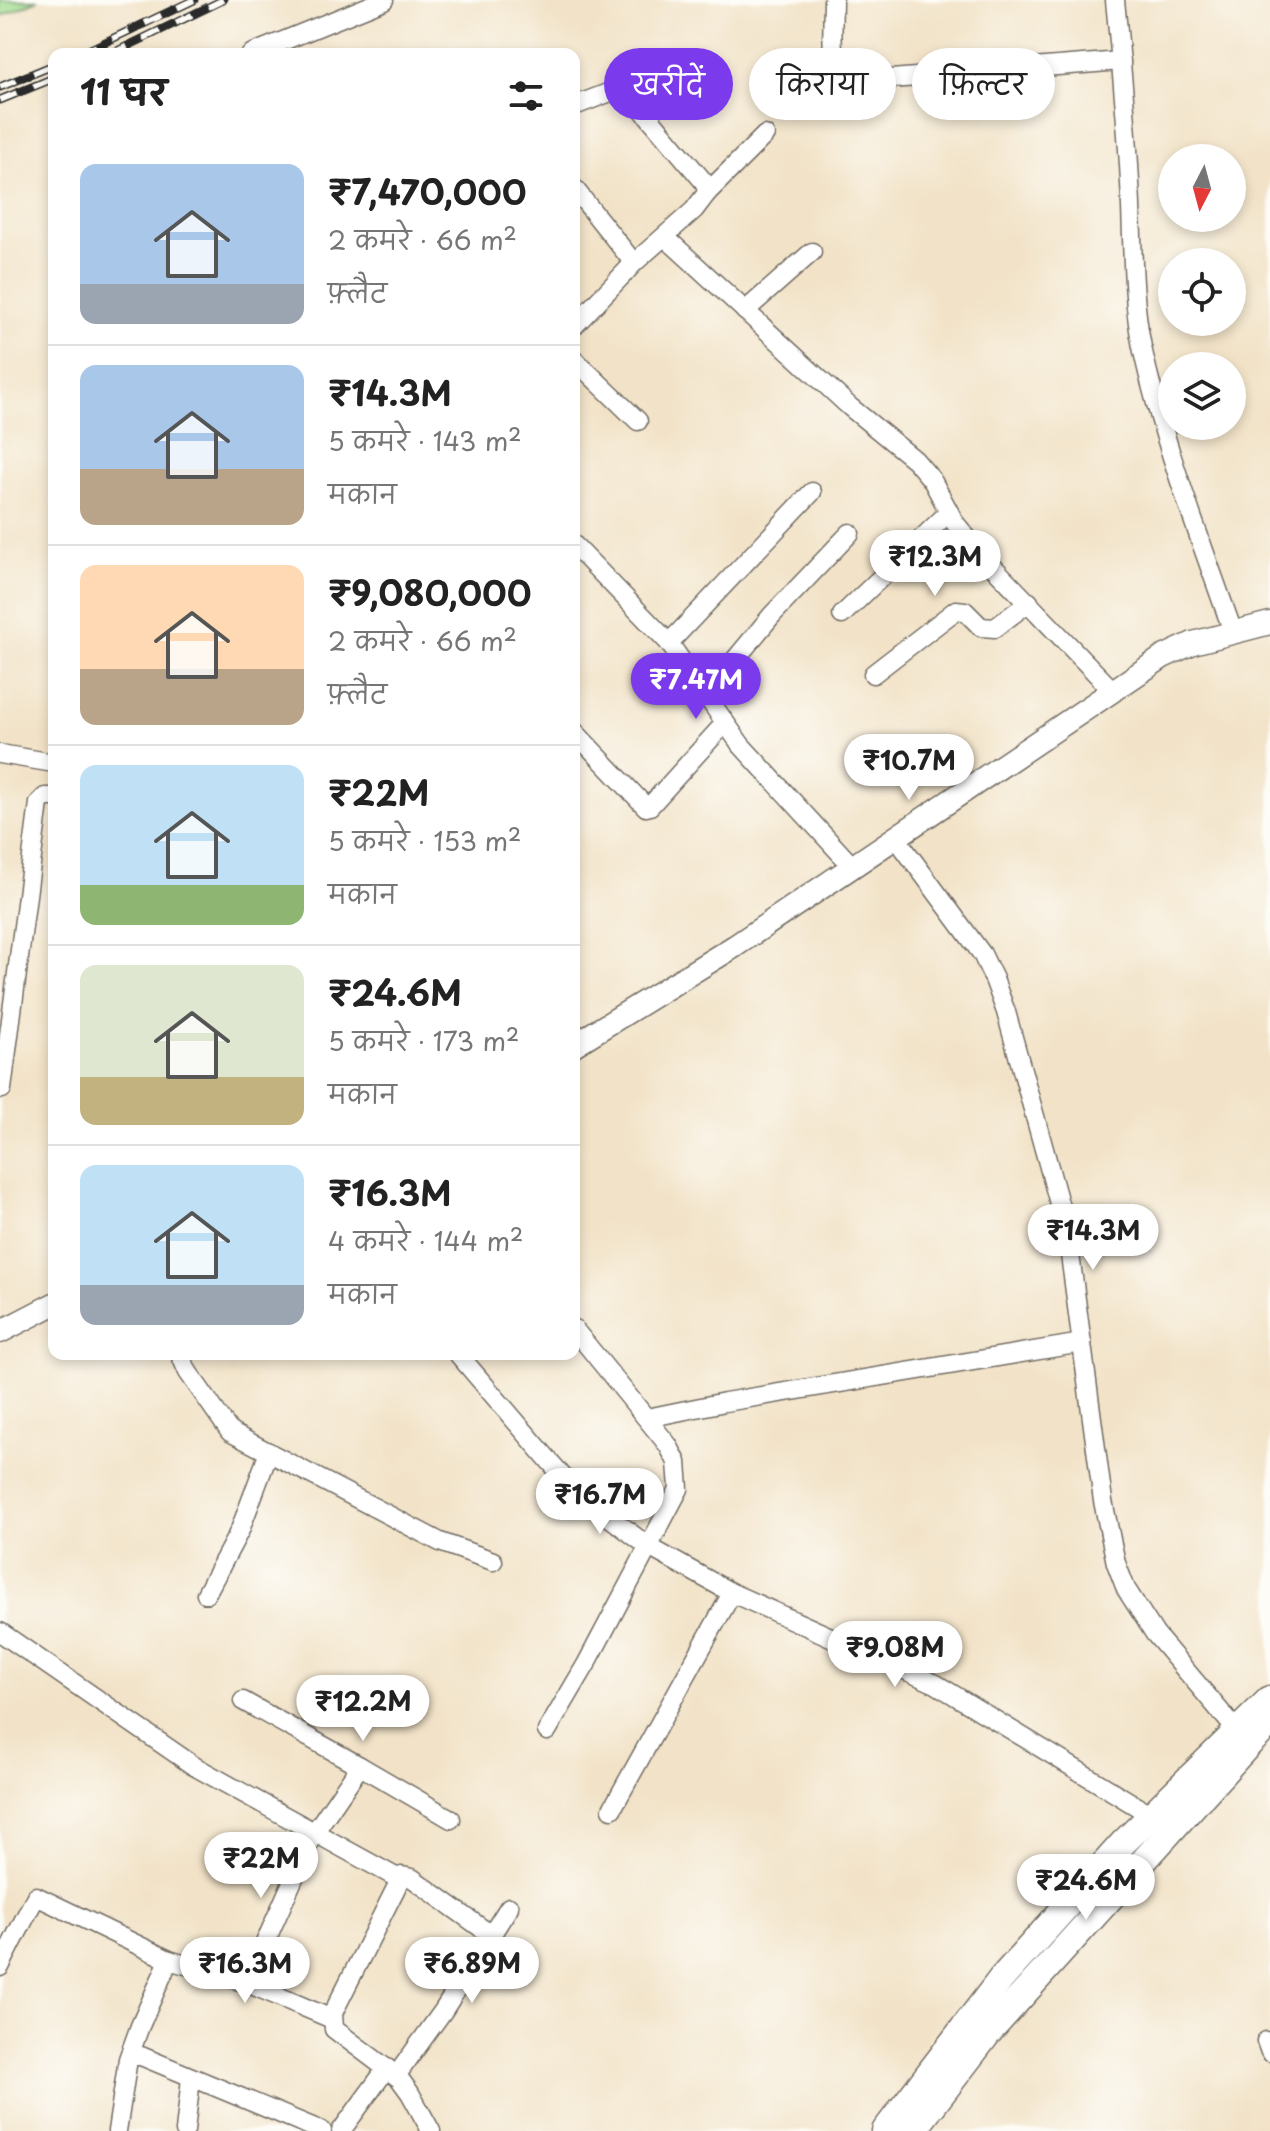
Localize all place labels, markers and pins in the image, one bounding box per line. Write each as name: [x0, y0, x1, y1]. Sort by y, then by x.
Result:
pin: ₹12.3M: [870, 530, 1000, 598]
pin: ₹7.47M: [631, 653, 761, 721]
pin: ₹10.7M: [844, 734, 974, 802]
pin: ₹14.3M: [1028, 1204, 1158, 1272]
pin: ₹16.7M: [535, 1468, 665, 1536]
pin: ₹9.08M: [830, 1621, 960, 1689]
pin: ₹12.2M: [298, 1675, 428, 1743]
pin: ₹22M: [214, 1832, 308, 1900]
pin: ₹24.6M: [1021, 1854, 1151, 1922]
pin: ₹16.3M: [180, 1937, 310, 2005]
pin: ₹6.89M: [407, 1937, 537, 2005]

